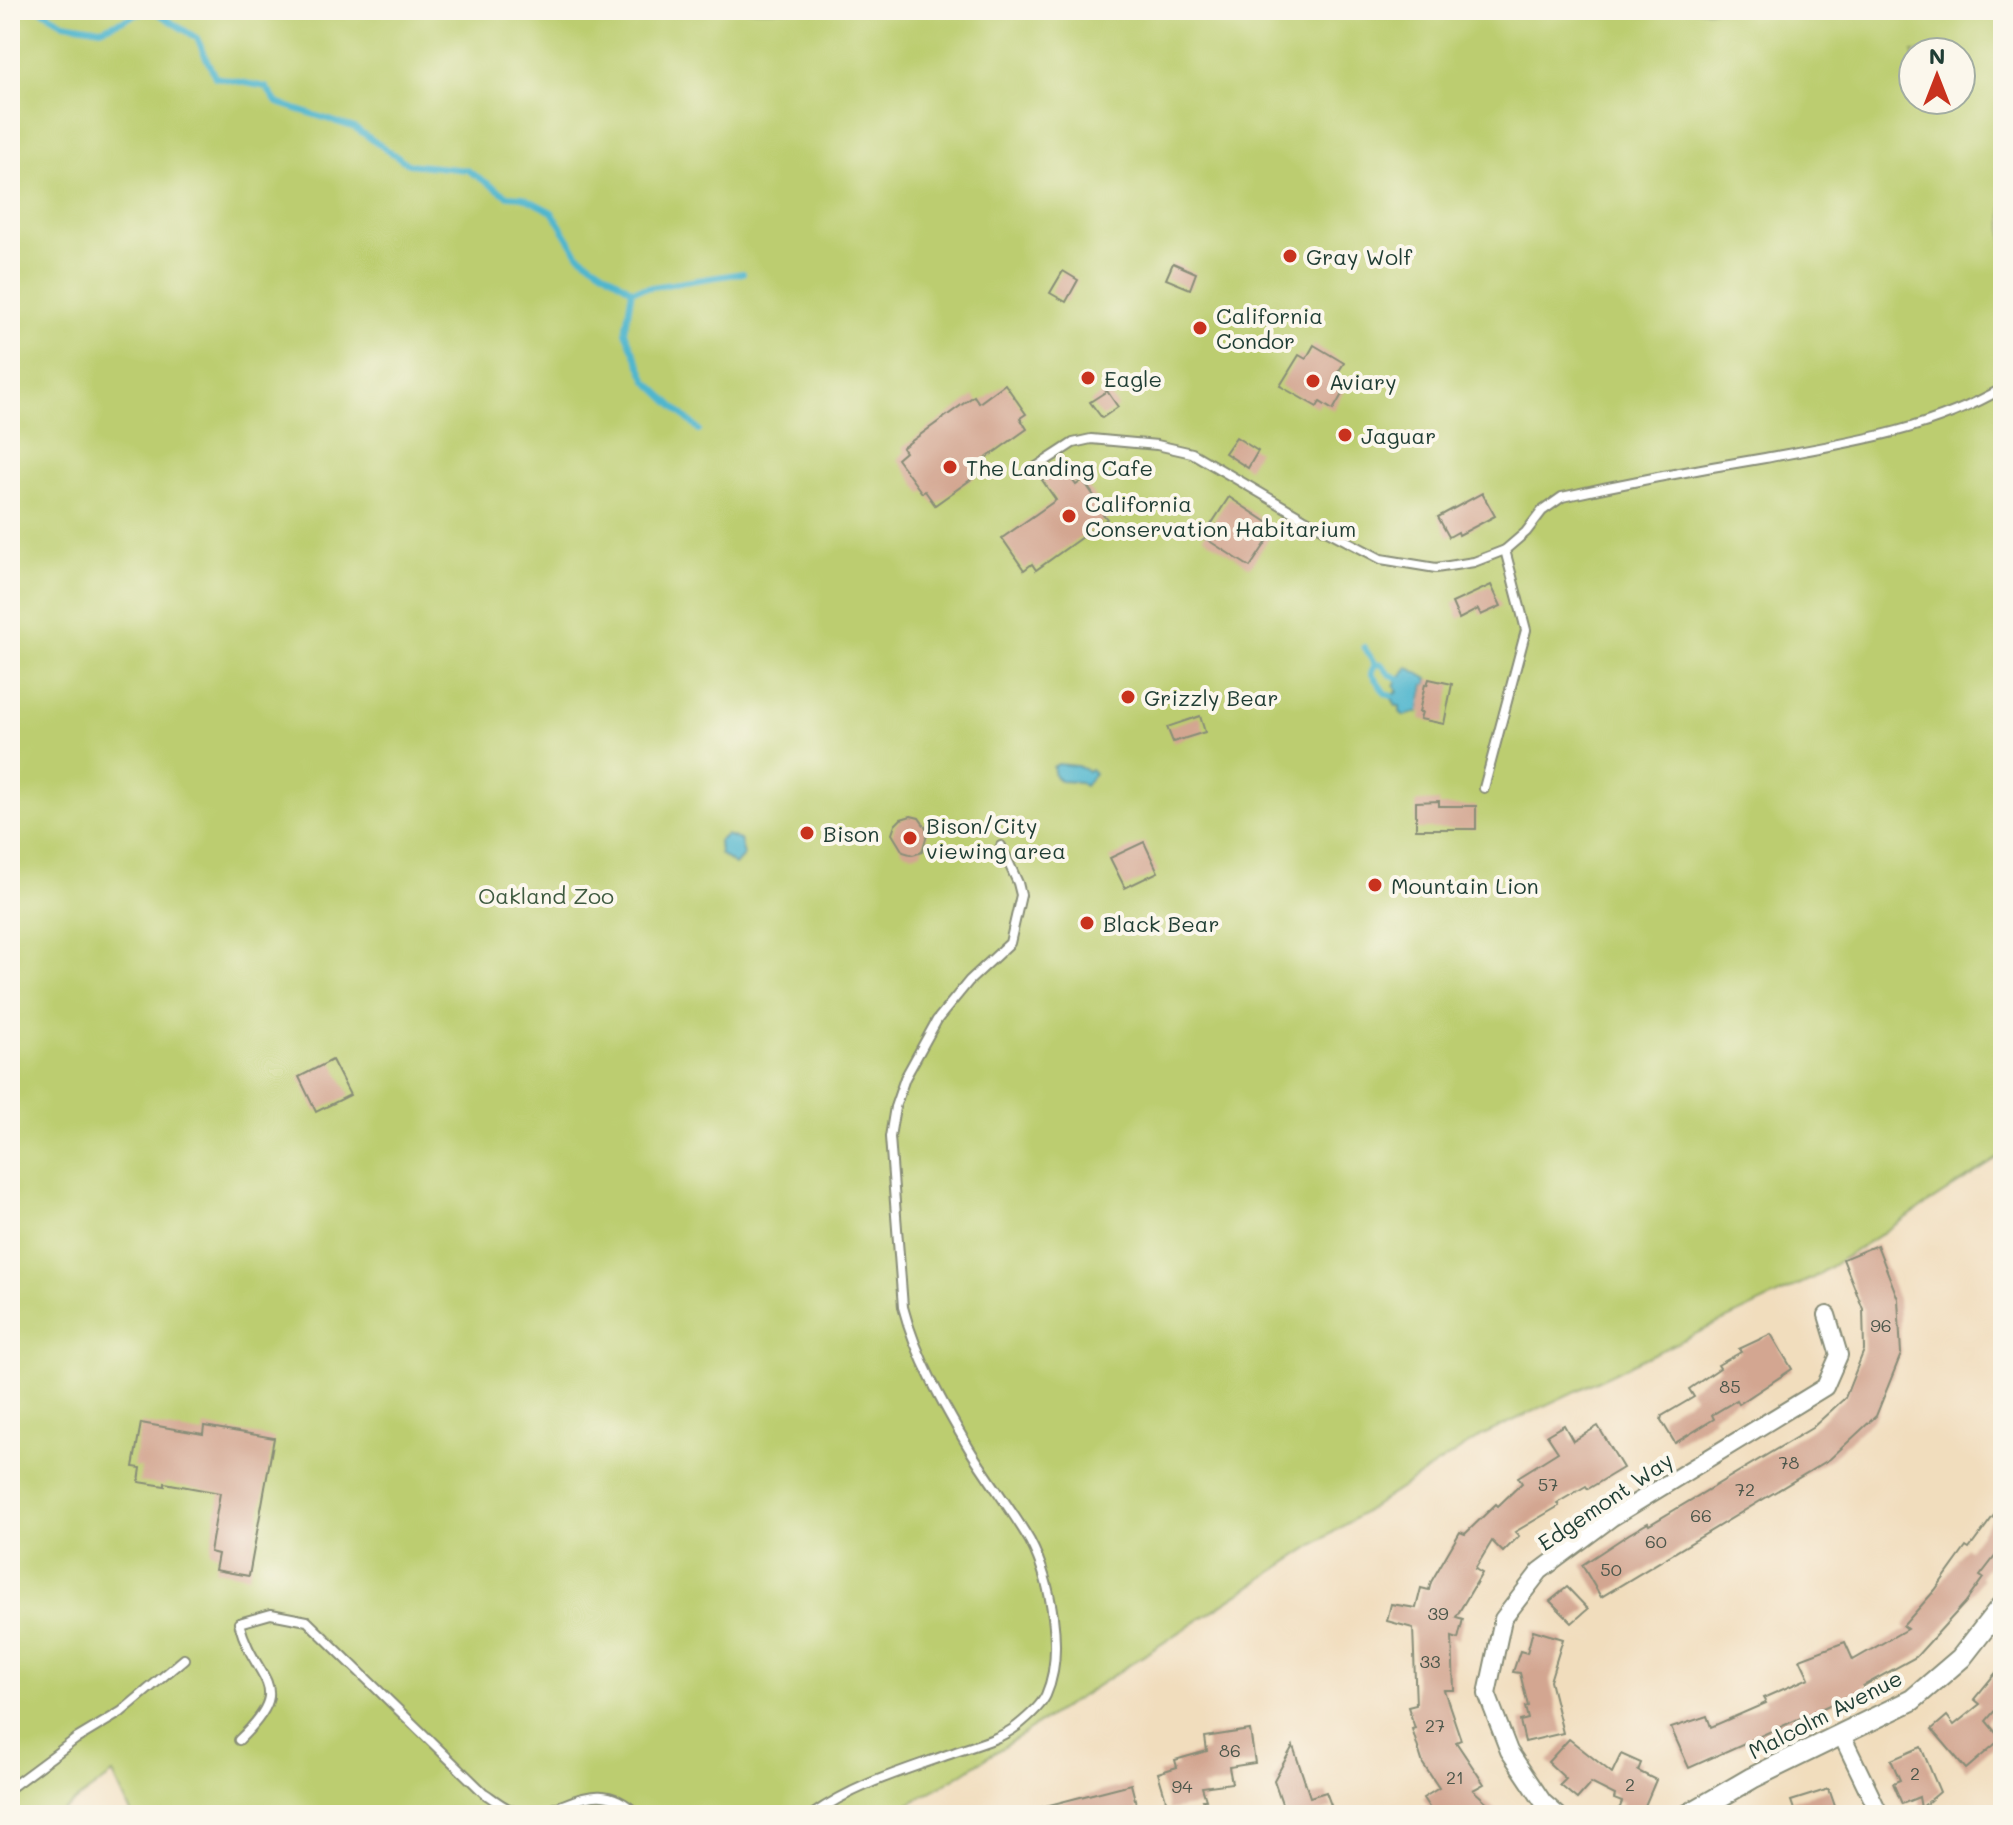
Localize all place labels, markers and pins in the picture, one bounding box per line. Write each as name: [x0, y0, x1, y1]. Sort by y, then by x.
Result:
place label: Gray Wolf: [1306, 242, 1412, 271]
marker: Gray Wolf: [1281, 247, 1299, 265]
place label: California Condor: [1216, 301, 1323, 355]
marker: California Condor: [1191, 319, 1209, 337]
place label: Eagle: [1104, 364, 1162, 393]
place label: Aviary: [1329, 367, 1397, 396]
marker: Eagle: [1079, 369, 1097, 387]
marker: Aviary: [1304, 372, 1322, 390]
place label: Jaguar: [1361, 421, 1436, 450]
marker: Jaguar: [1336, 426, 1354, 444]
place label: The Landing Cafe: [966, 453, 1153, 482]
marker: The Landing Cafe: [941, 458, 959, 476]
place label: California Conservation Habitarium: [1085, 489, 1356, 543]
marker: California Conservation Habitarium: [1060, 507, 1078, 525]
place label: Grizzly Bear: [1144, 683, 1279, 712]
marker: Grizzly Bear: [1119, 688, 1137, 706]
place label: Bison/City viewing area: [926, 811, 1066, 865]
place label: Bison: [823, 819, 879, 848]
marker: Bison: [798, 824, 816, 842]
marker: Bison/City viewing area: [901, 829, 919, 847]
place label: Mountain Lion: [1391, 871, 1539, 900]
marker: Mountain Lion: [1366, 876, 1384, 894]
place label: Black Bear: [1103, 909, 1220, 938]
marker: Black Bear: [1078, 914, 1096, 932]

